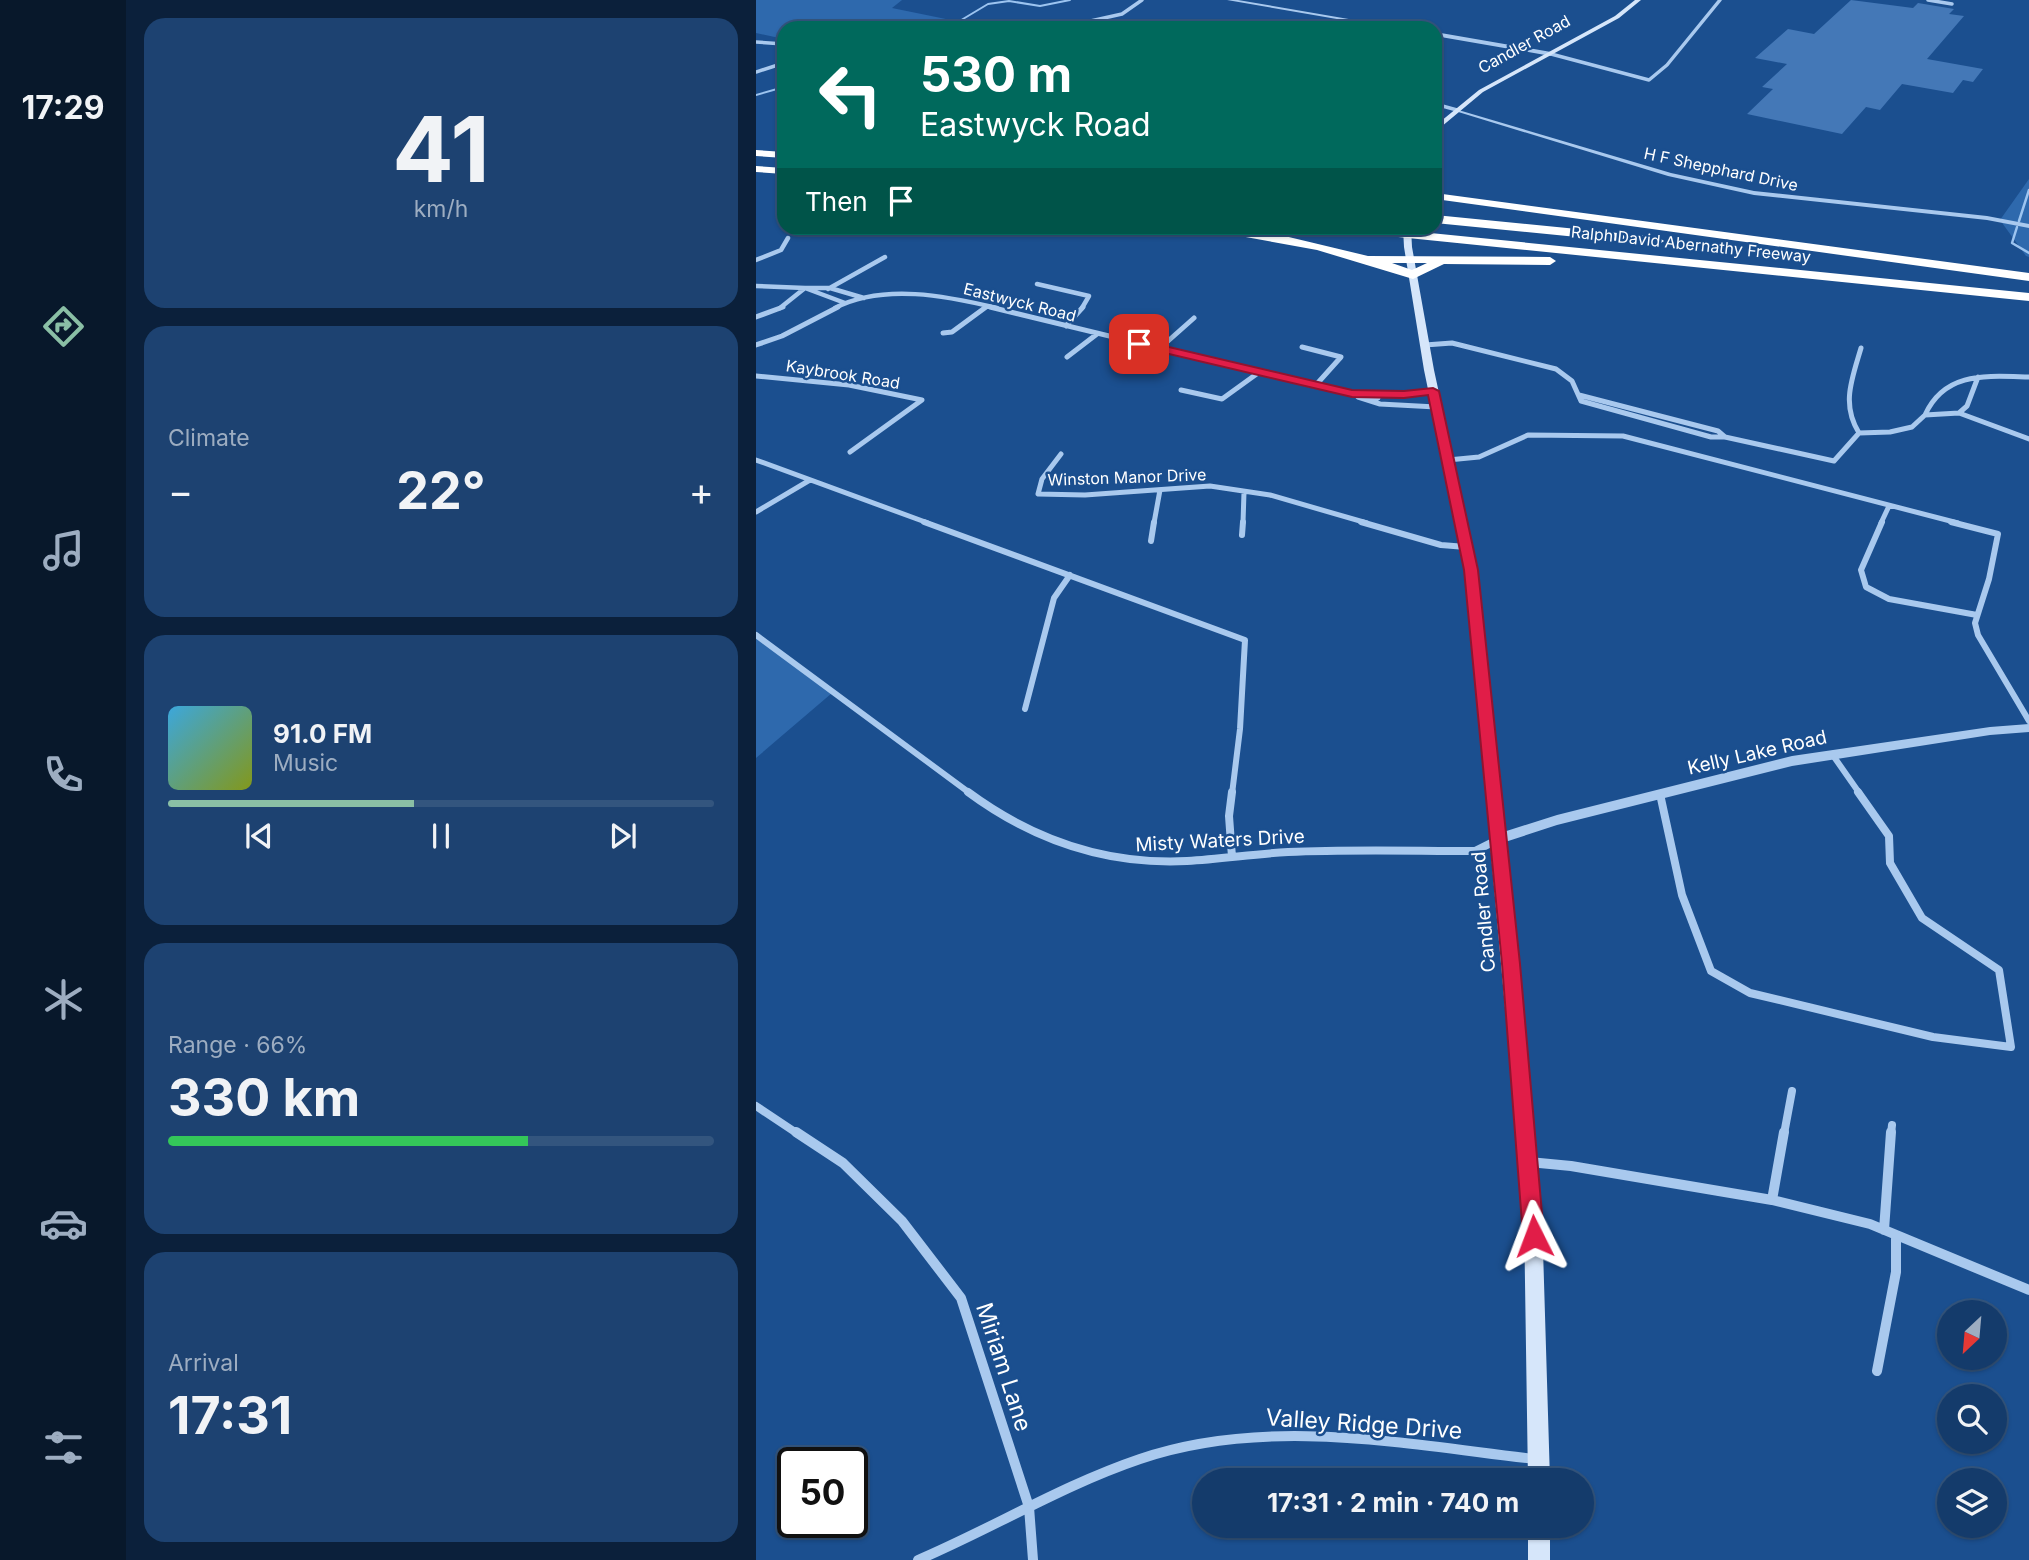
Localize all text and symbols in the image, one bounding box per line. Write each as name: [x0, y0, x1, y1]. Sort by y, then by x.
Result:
street label: Candler Road: [1474, 10, 1574, 78]
text: 530 m: [920, 45, 1072, 104]
icon: left: [805, 49, 896, 140]
text: 17:29: [22, 88, 104, 127]
text: 41: [392, 94, 490, 204]
text: Eastwyck Road: [920, 105, 1151, 144]
street label: H F Shepphard Drive: [1642, 143, 1800, 195]
icon: arrive: [882, 182, 920, 220]
text: Then: [805, 186, 868, 217]
text: km/h: [414, 195, 468, 223]
street label: Ralph David Abernathy Freeway: [1570, 221, 1812, 267]
street label: Eastwyck Road: [962, 278, 1078, 326]
icon: directions: [39, 302, 88, 351]
pin: [1109, 314, 1169, 374]
icon: arrive: [1120, 325, 1158, 363]
street label: Kaybrook Road: [785, 355, 901, 393]
text: Climate: [168, 424, 250, 452]
text: 22°: [396, 459, 486, 522]
street label: Winston Manor Drive: [1047, 464, 1207, 490]
text: −: [168, 468, 193, 514]
text: +: [689, 468, 714, 514]
icon: music: [39, 526, 88, 575]
text: 91.0 FM: [273, 718, 372, 749]
street label: Kelly Lake Road: [1685, 725, 1829, 780]
text: Music: [273, 749, 338, 777]
icon: phone: [39, 750, 88, 799]
icon: previous: [240, 817, 278, 855]
icon: pause: [422, 817, 460, 855]
icon: next: [604, 817, 642, 855]
street label: Misty Waters Drive: [1135, 825, 1305, 856]
street label: Candler Road: [1467, 850, 1500, 973]
icon: climate: [39, 975, 88, 1024]
text: Range · 66%: [168, 1031, 307, 1059]
text: 330 km: [168, 1066, 360, 1129]
icon: car: [39, 1199, 88, 1248]
position arrow: [1497, 1199, 1571, 1273]
street label: Miriam Lane: [970, 1299, 1038, 1435]
north arrow: [1937, 1300, 2007, 1370]
map controls: [1937, 1300, 2007, 1538]
text: Arrival: [168, 1349, 239, 1377]
text: 17:31: [168, 1384, 292, 1447]
button: search: [1937, 1384, 2007, 1454]
street label: Valley Ridge Drive: [1265, 1403, 1463, 1445]
icon: filters: [39, 1423, 88, 1472]
speed limit sign: 50: [777, 1447, 868, 1538]
button: layers: [1937, 1468, 2007, 1538]
text: 17:31 · 2 min · 740 m: [1267, 1487, 1519, 1518]

